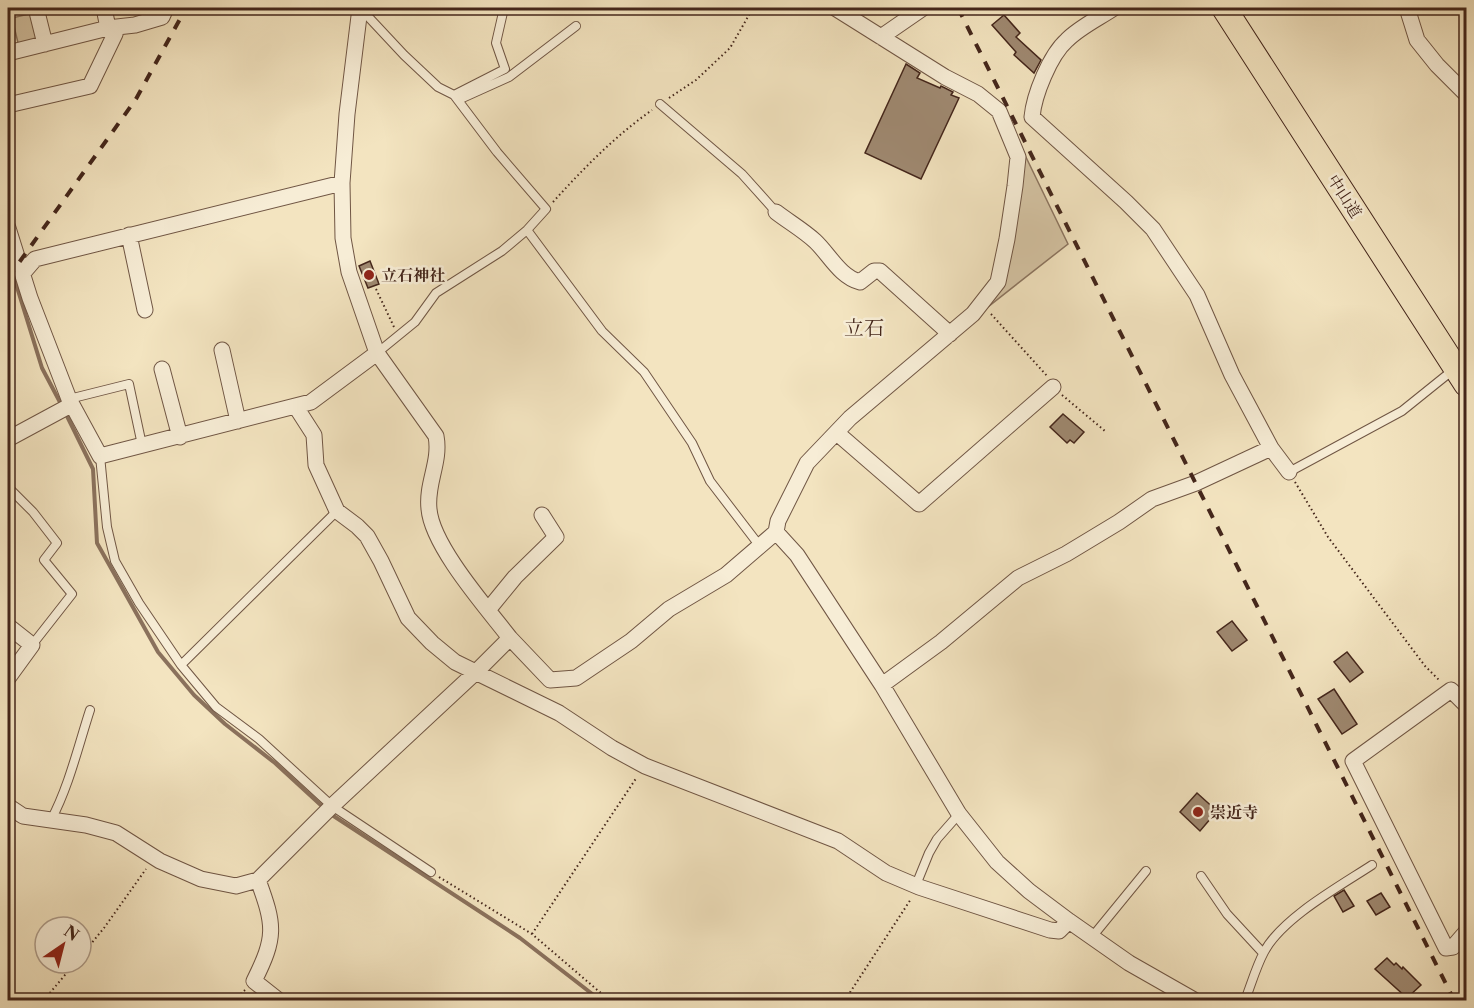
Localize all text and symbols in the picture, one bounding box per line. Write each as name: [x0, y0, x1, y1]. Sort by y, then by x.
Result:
street label: 中山道: [1324, 170, 1366, 222]
place label: 立石神社: [381, 265, 445, 285]
marker: 立石神社: [362, 268, 376, 282]
district label: 立石: [844, 316, 884, 340]
place label: 崇近寺: [1210, 802, 1258, 822]
marker: 崇近寺: [1191, 805, 1205, 819]
north arrow: [33, 915, 93, 975]
text: N: [60, 921, 83, 945]

